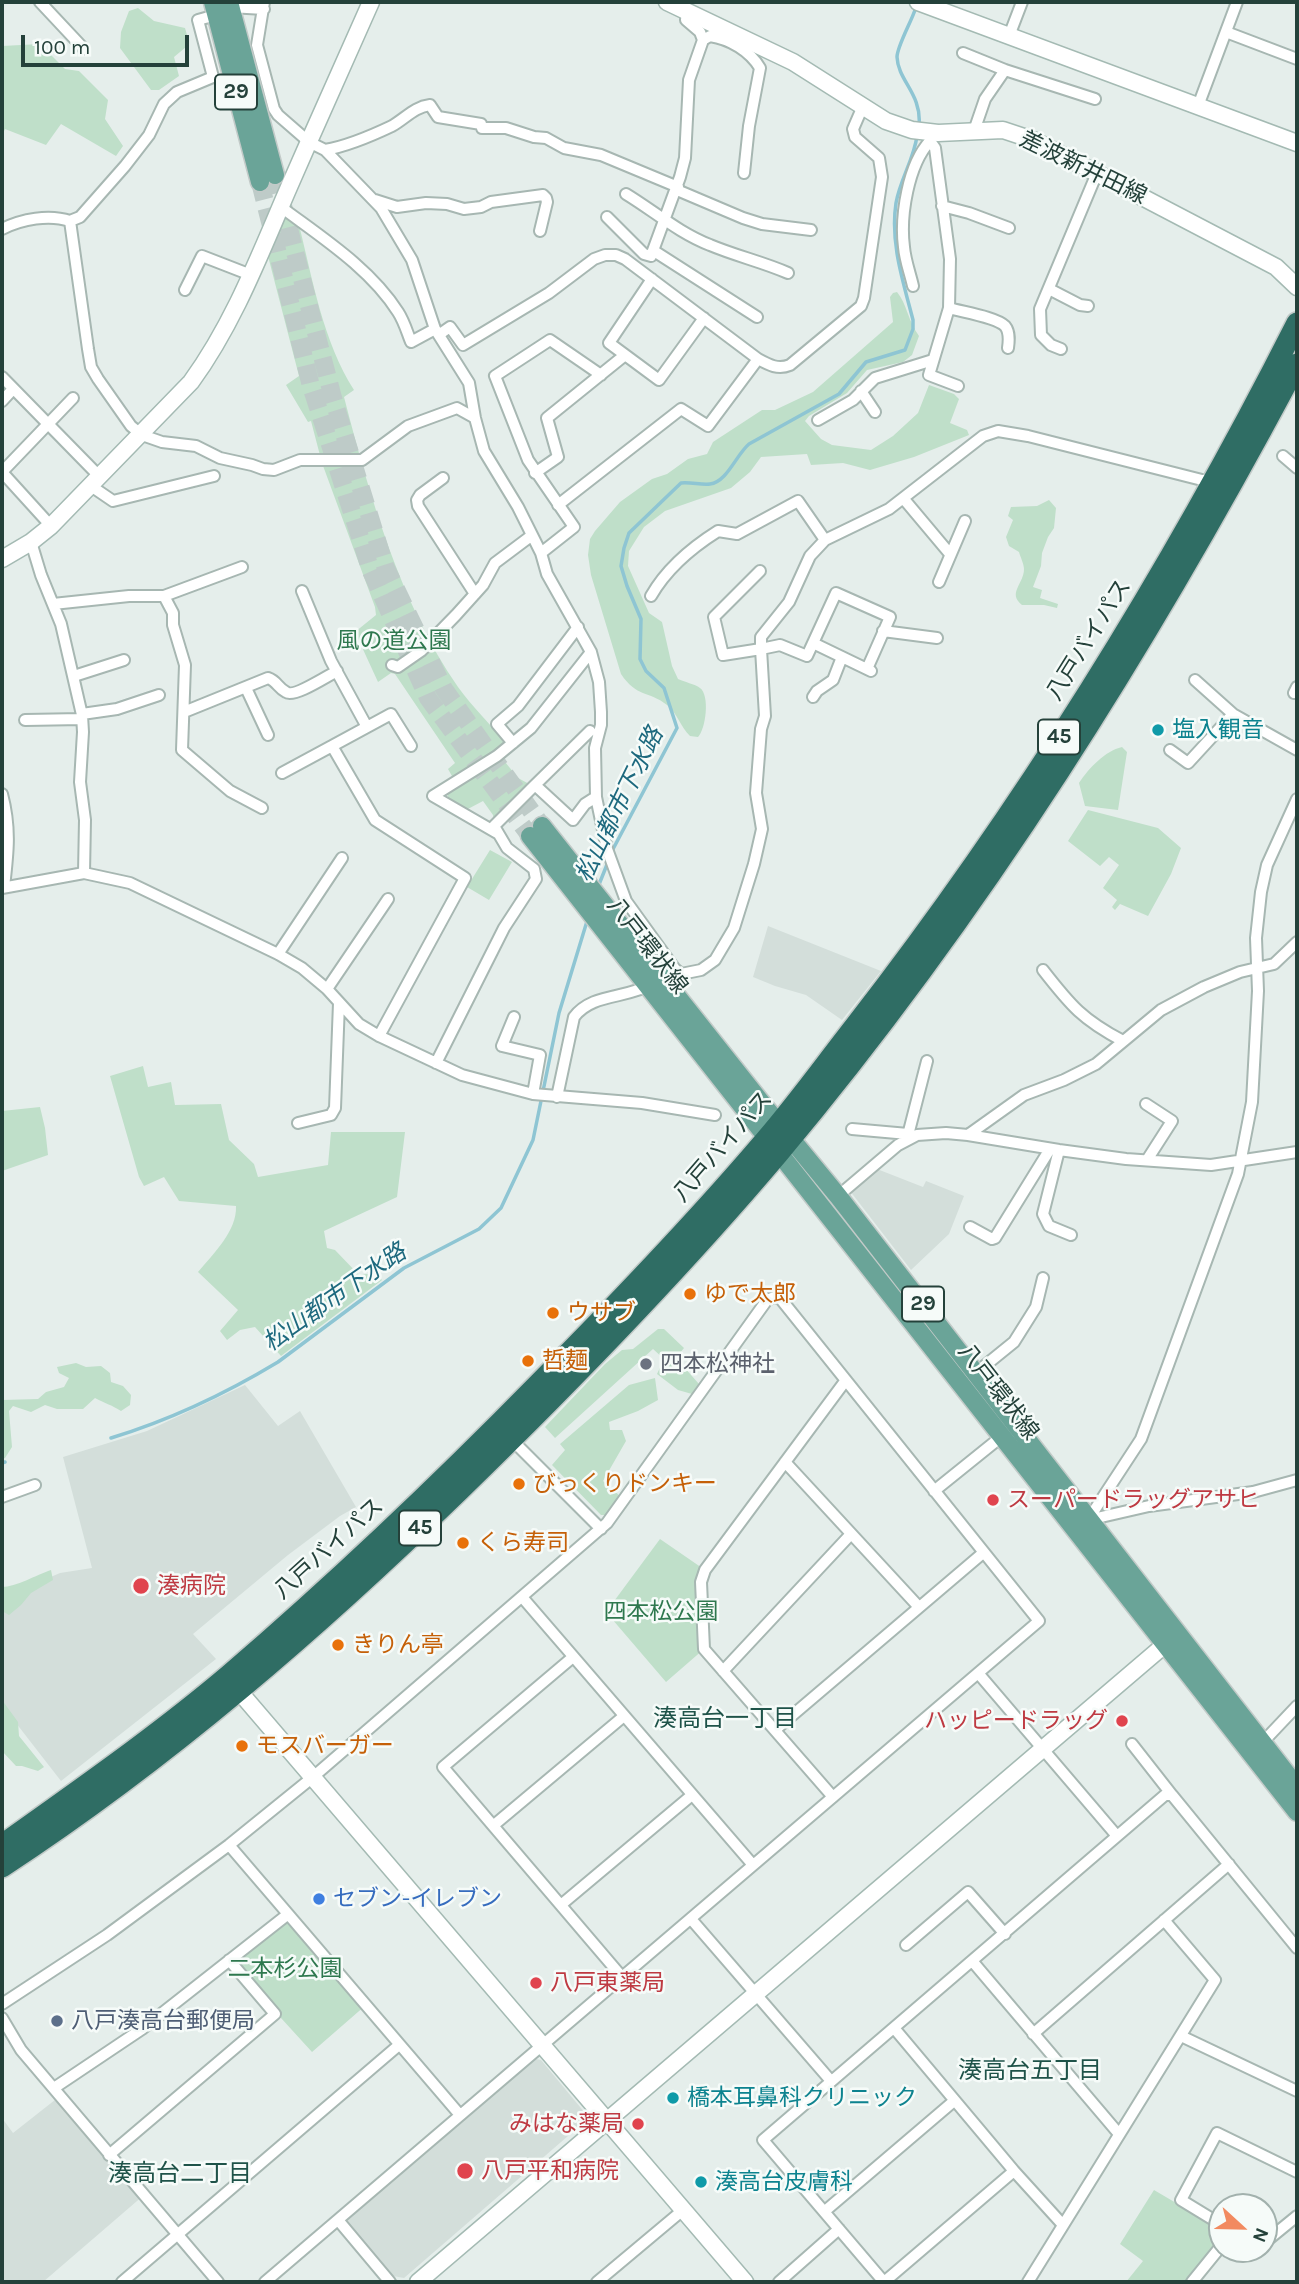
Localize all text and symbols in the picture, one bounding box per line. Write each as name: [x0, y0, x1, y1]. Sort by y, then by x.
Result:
scale bar: [24, 21, 192, 65]
text: 100 m: [34, 35, 91, 59]
road number: 29: [215, 74, 257, 110]
street label: 差波新井田線: [1015, 125, 1151, 211]
street label: 八戸バイパス: [1041, 574, 1137, 706]
park label: 風の道公園: [337, 627, 451, 655]
place label: 塩入観音: [1172, 716, 1264, 744]
road number: 45: [1038, 720, 1080, 754]
marker: 塩入観音: [1150, 722, 1166, 738]
water label: 松山都市下水路: [570, 723, 670, 887]
street label: 八戸環状線: [601, 892, 693, 1000]
street label: 八戸バイパス: [667, 1086, 779, 1208]
water label: 松山都市下水路: [258, 1238, 412, 1358]
place label: ゆで太郎: [704, 1280, 796, 1308]
marker: ゆで太郎: [682, 1286, 698, 1302]
road number: 29: [902, 1286, 944, 1322]
place label: ウサブ: [567, 1299, 636, 1327]
marker: ウサブ: [545, 1305, 561, 1321]
street label: 八戸環状線: [952, 1338, 1044, 1446]
place label: 哲麺: [542, 1347, 588, 1375]
place label: 四本松神社: [660, 1350, 775, 1378]
marker: 哲麺: [520, 1353, 536, 1369]
marker: 四本松神社: [638, 1356, 654, 1372]
place label: びっくりドンキー: [533, 1470, 717, 1498]
marker: びっくりドンキー: [511, 1476, 527, 1492]
place label: スーパードラッグアサヒ: [1007, 1486, 1260, 1514]
marker: スーパードラッグアサヒ: [985, 1492, 1001, 1508]
street label: 八戸バイパス: [268, 1493, 390, 1605]
road number: 45: [399, 1510, 441, 1546]
place label: くら寿司: [477, 1529, 569, 1557]
marker: くら寿司: [455, 1535, 471, 1551]
place label: 湊病院: [157, 1572, 226, 1600]
marker: 湊病院: [131, 1576, 151, 1596]
park label: 四本松公園: [604, 1598, 718, 1626]
place label: きりん亭: [352, 1631, 444, 1659]
marker: きりん亭: [330, 1637, 346, 1653]
district label: 湊高台一丁目: [653, 1705, 797, 1733]
place label: ハッピードラッグ: [924, 1707, 1108, 1735]
marker: ハッピードラッグ: [1114, 1713, 1130, 1729]
place label: モスバーガー: [256, 1732, 394, 1760]
marker: モスバーガー: [234, 1738, 250, 1754]
place label: セブン-イレブン: [333, 1885, 502, 1913]
marker: セブン-イレブン: [311, 1891, 327, 1907]
park label: 二本杉公園: [228, 1955, 342, 1983]
place label: 八戸東薬局: [550, 1969, 665, 1997]
marker: 八戸東薬局: [528, 1975, 544, 1991]
place label: 八戸湊高台郵便局: [71, 2007, 255, 2035]
marker: 八戸湊高台郵便局: [49, 2013, 65, 2029]
district label: 湊高台五丁目: [958, 2057, 1102, 2085]
place label: 橋本耳鼻科クリニック: [687, 2084, 917, 2112]
marker: 橋本耳鼻科クリニック: [665, 2090, 681, 2106]
place label: みはな薬局: [509, 2110, 624, 2138]
marker: みはな薬局: [630, 2116, 646, 2132]
place label: 八戸平和病院: [481, 2157, 619, 2185]
district label: 湊高台二丁目: [108, 2160, 252, 2188]
marker: 八戸平和病院: [455, 2161, 475, 2181]
place label: 湊高台皮膚科: [715, 2168, 853, 2196]
marker: 湊高台皮膚科: [693, 2174, 709, 2190]
north arrow: [1208, 2193, 1278, 2263]
text: N: [1248, 2225, 1273, 2246]

